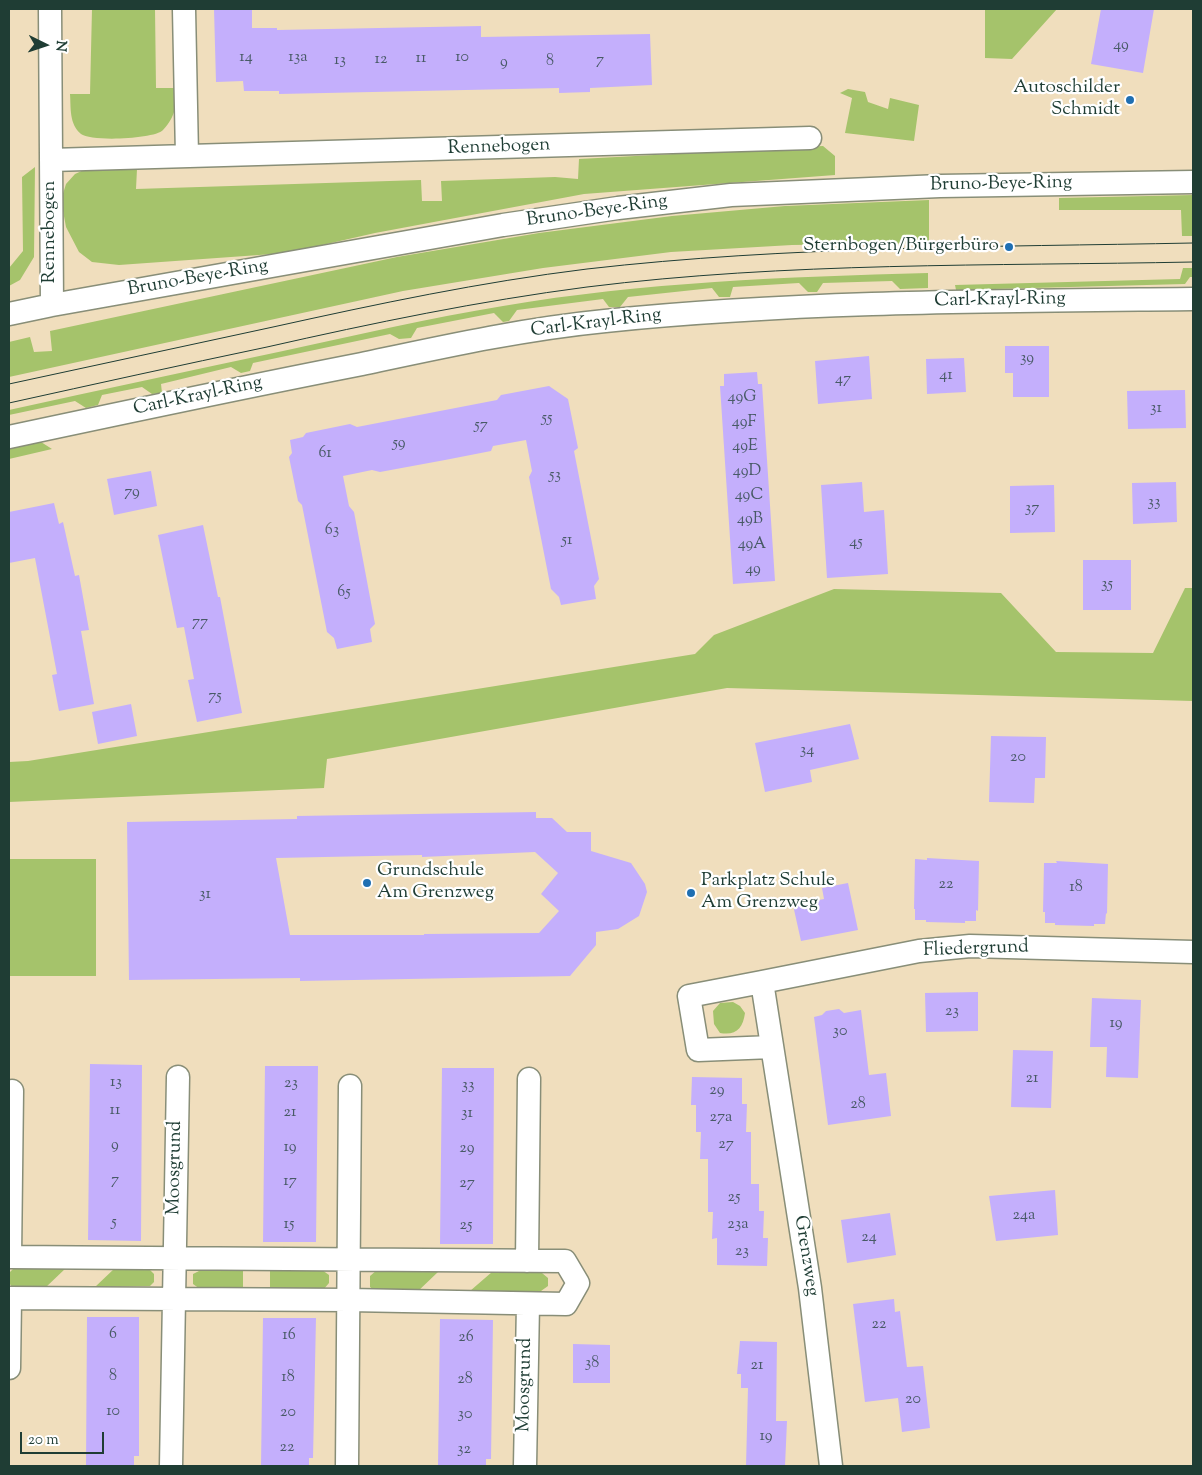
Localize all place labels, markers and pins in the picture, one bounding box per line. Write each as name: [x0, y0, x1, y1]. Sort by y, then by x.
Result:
place label: Autoschilder Schmidt: [1013, 78, 1120, 122]
marker: Autoschilder Schmidt: [1124, 94, 1136, 106]
place label: Sternbogen/Bürgerbüro: [803, 236, 999, 258]
marker: Sternbogen/Bürgerbüro: [1003, 241, 1015, 253]
place label: Grundschule Am Grenzweg: [377, 861, 494, 905]
place label: Parkplatz Schule Am Grenzweg: [701, 871, 835, 915]
marker: Grundschule Am Grenzweg: [361, 877, 373, 889]
marker: Parkplatz Schule Am Grenzweg: [685, 887, 697, 899]

